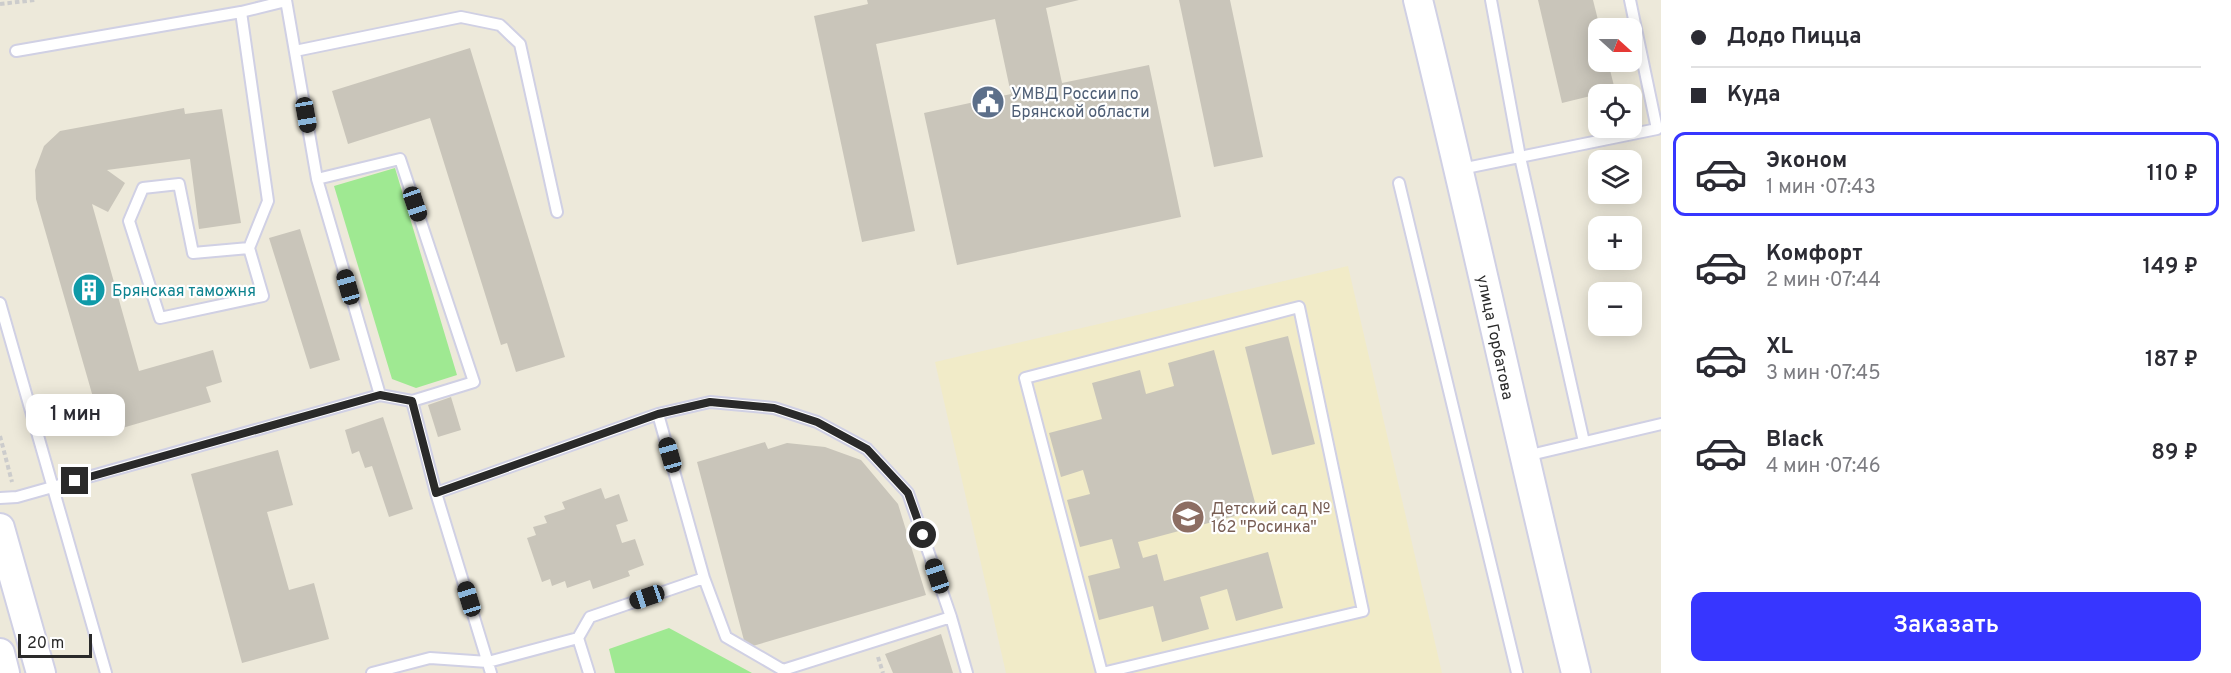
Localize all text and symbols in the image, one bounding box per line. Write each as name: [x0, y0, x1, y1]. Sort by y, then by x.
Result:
north arrow: [1588, 18, 1642, 72]
map controls: [1588, 18, 1642, 336]
text: Додо Пицца: [1727, 24, 1862, 51]
text: Куда: [1727, 82, 1781, 109]
public building icon: УМВД России по Брянской области: [970, 84, 1006, 120]
button: locate: [1588, 84, 1642, 138]
place label: УМВД России по Брянской области: [1011, 85, 1150, 123]
car: [294, 96, 318, 134]
icon: car: [1694, 147, 1748, 201]
text: Эконом: [1766, 148, 1847, 175]
button: layers: [1588, 150, 1642, 204]
text: 110 ₽: [2147, 161, 2198, 188]
text: 1 мин · 07:43: [1766, 175, 1876, 201]
car: [401, 184, 429, 224]
button: +: [1588, 216, 1642, 270]
icon: car: [1694, 240, 1748, 294]
text: Комфорт: [1766, 241, 1863, 268]
text: 149 ₽: [2143, 254, 2198, 281]
car: [334, 267, 362, 307]
text: 2 мин · 07:44: [1766, 268, 1881, 294]
building icon: Брянская таможня: [71, 272, 107, 308]
street label: улица Горбатова: [1471, 273, 1517, 402]
place label: Брянская таможня: [112, 282, 256, 302]
button: −: [1588, 282, 1642, 336]
icon: car: [1694, 333, 1748, 387]
text: XL: [1766, 334, 1793, 361]
text: 187 ₽: [2145, 347, 2198, 374]
text: 3 мин · 07:45: [1766, 361, 1881, 387]
callout: 1 мин: [26, 394, 124, 436]
text: 1 мин: [50, 402, 101, 428]
icon: car: [1694, 426, 1748, 480]
text: Black: [1766, 427, 1824, 454]
car: [656, 435, 684, 475]
text: 89 ₽: [2151, 440, 2198, 467]
text: 4 мин · 07:46: [1766, 454, 1881, 480]
route end: [61, 467, 88, 494]
school or university icon: Детский сад № 162 "Росинка": [1170, 499, 1206, 535]
place label: Детский сад № 162 "Росинка": [1211, 500, 1330, 538]
route start: [909, 521, 936, 548]
car: [923, 556, 951, 596]
car: [455, 579, 483, 619]
car: [627, 583, 667, 611]
button: Заказать: [1691, 592, 2201, 661]
scale bar: [18, 631, 92, 658]
text: 20 m: [27, 634, 64, 654]

